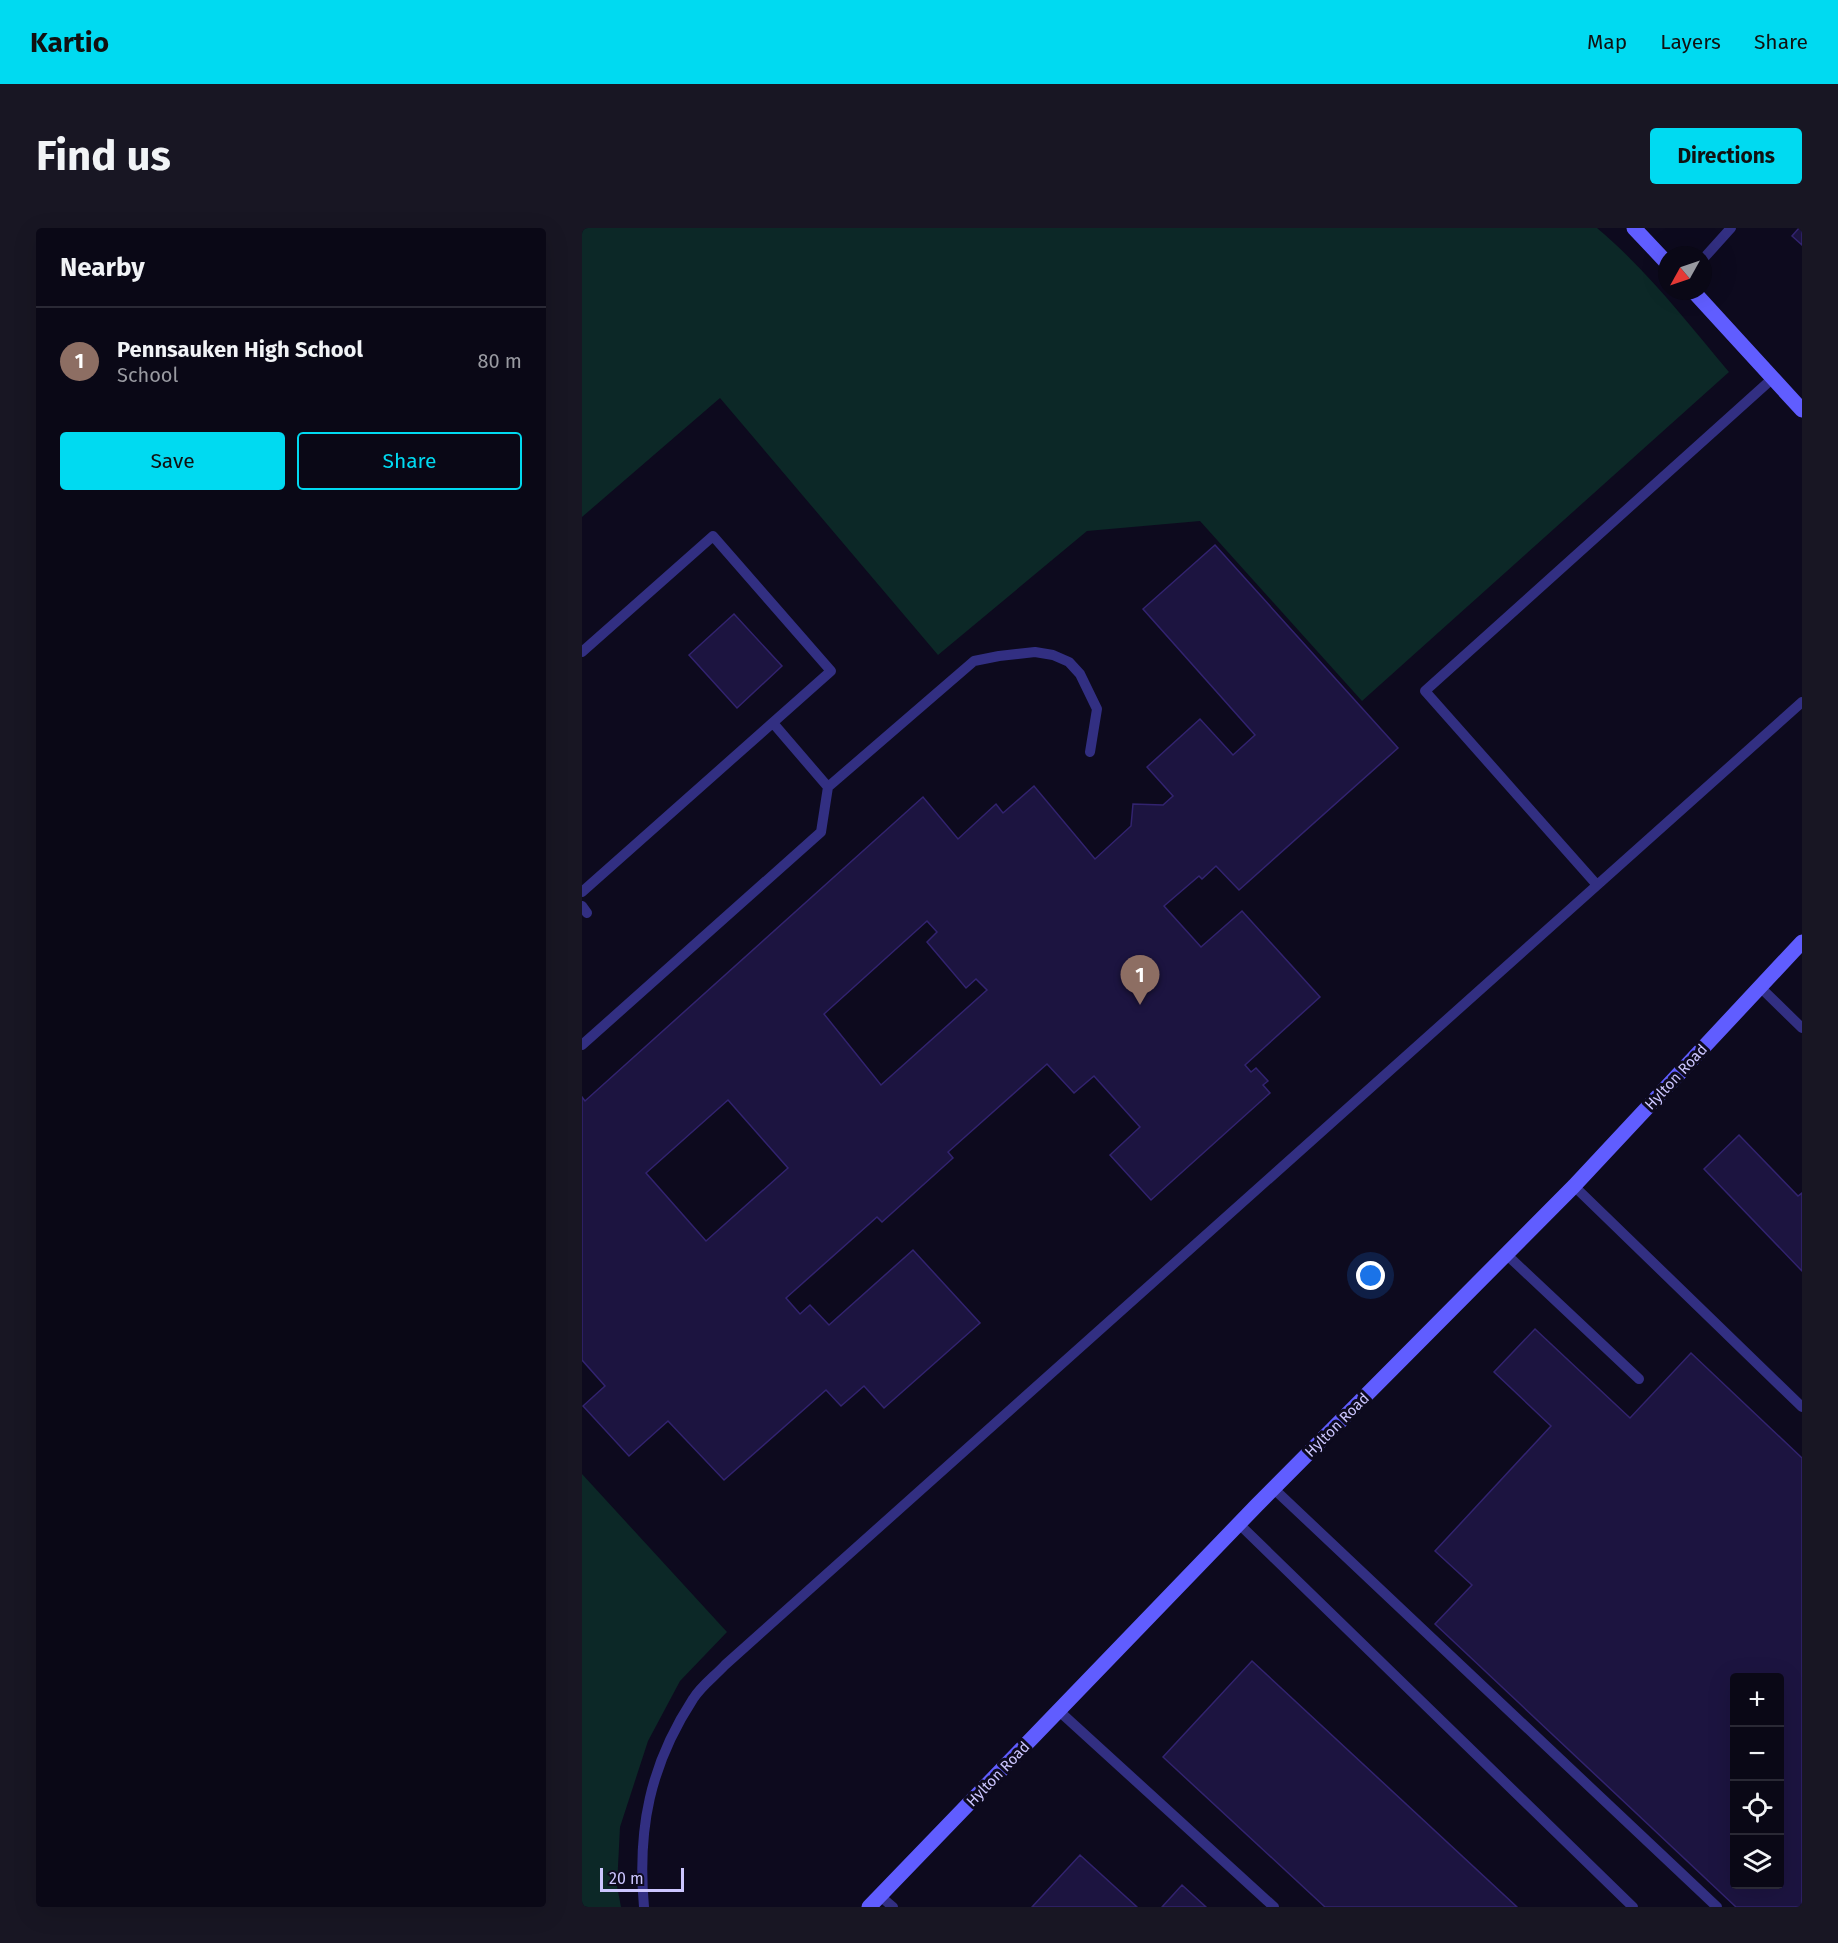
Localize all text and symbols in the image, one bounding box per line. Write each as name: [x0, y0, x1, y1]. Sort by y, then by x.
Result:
text: Kartio: [30, 26, 109, 59]
text: Map: [1587, 29, 1627, 55]
text: Layers: [1660, 29, 1721, 55]
text: Share: [1754, 29, 1808, 55]
button: Directions: [1650, 128, 1802, 184]
text: Find us: [36, 131, 171, 181]
north arrow: [1658, 246, 1712, 300]
text: Nearby: [60, 252, 145, 283]
text: Pennsauken High School: [117, 336, 363, 363]
text: 1: [75, 349, 84, 373]
text: 80 m: [477, 349, 522, 373]
text: School: [117, 363, 178, 387]
button: Save: [60, 432, 285, 490]
button: Share: [297, 432, 522, 490]
pin: 1: [1120, 956, 1160, 1005]
street label: Hylton Road: [1641, 1040, 1711, 1114]
your location: [1356, 1261, 1385, 1290]
street label: Hylton Road: [1301, 1389, 1373, 1461]
map controls: [1730, 1673, 1784, 1889]
button: +: [1730, 1673, 1784, 1727]
button: −: [1730, 1727, 1784, 1781]
street label: Hylton Road: [963, 1738, 1033, 1810]
button: locate: [1730, 1781, 1784, 1835]
button: layers: [1730, 1835, 1784, 1889]
scale bar: [600, 1865, 684, 1892]
text: 20 m: [609, 1869, 644, 1888]

